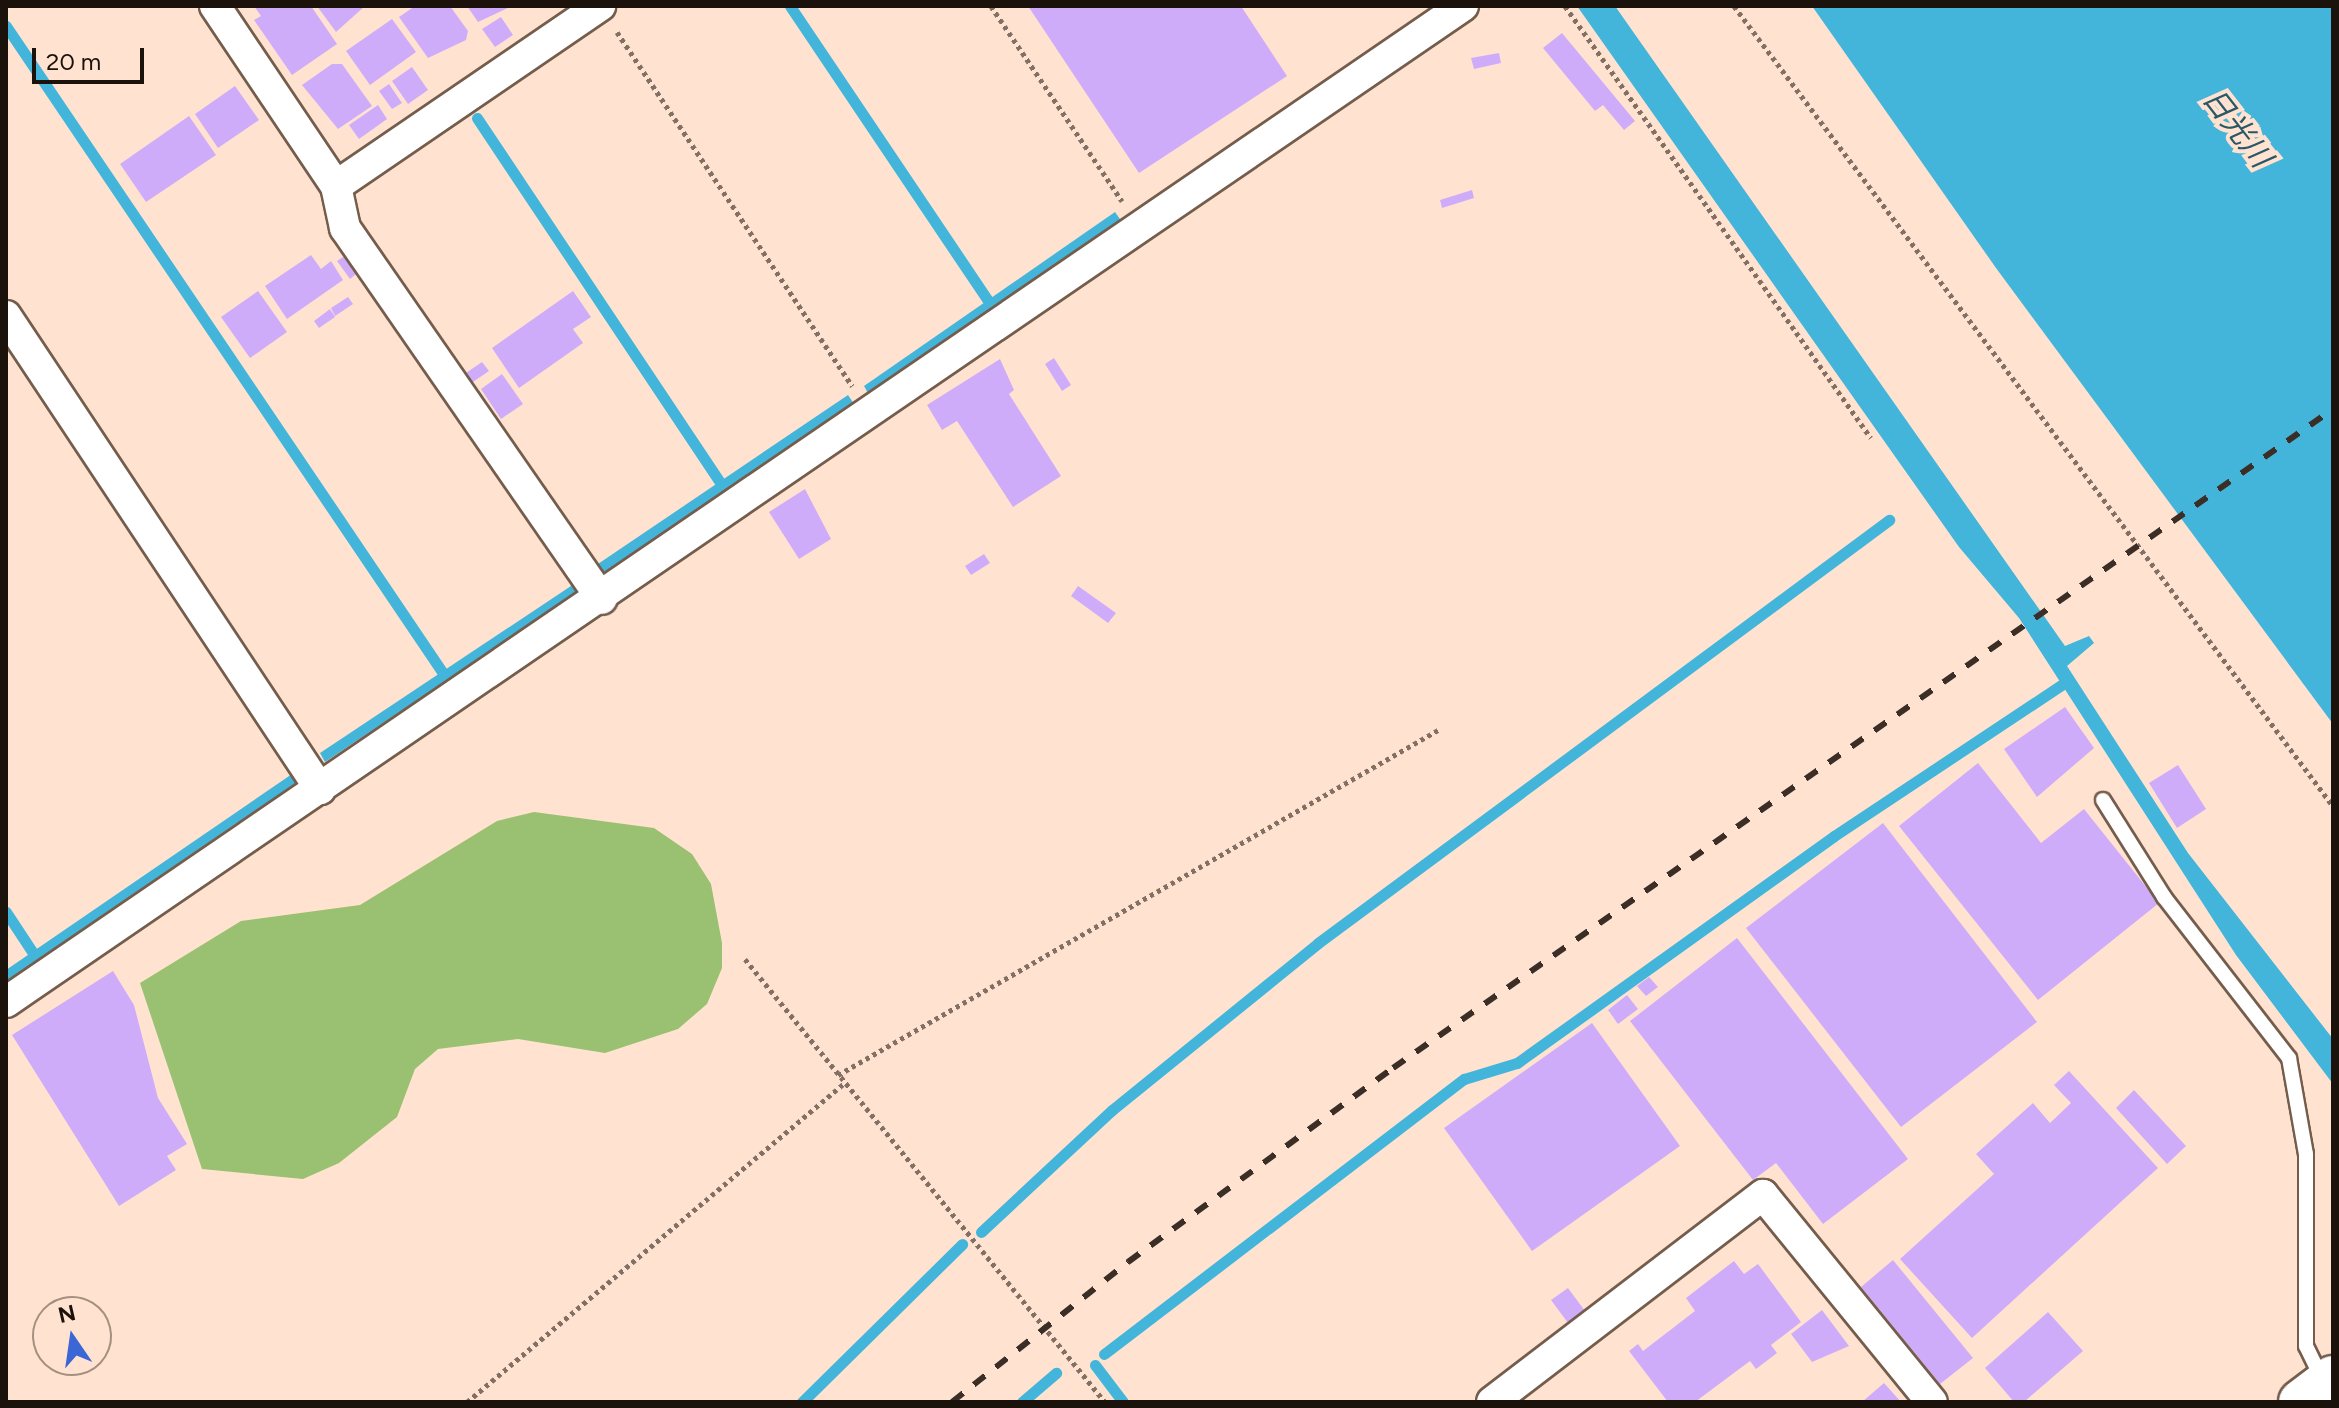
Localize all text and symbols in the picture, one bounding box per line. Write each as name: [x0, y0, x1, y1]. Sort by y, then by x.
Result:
scale bar: [36, 32, 148, 82]
text: 20 m: [46, 47, 101, 76]
water label: 日光川: [2195, 81, 2279, 175]
north arrow: [32, 1296, 112, 1376]
text: N: [56, 1299, 78, 1329]

